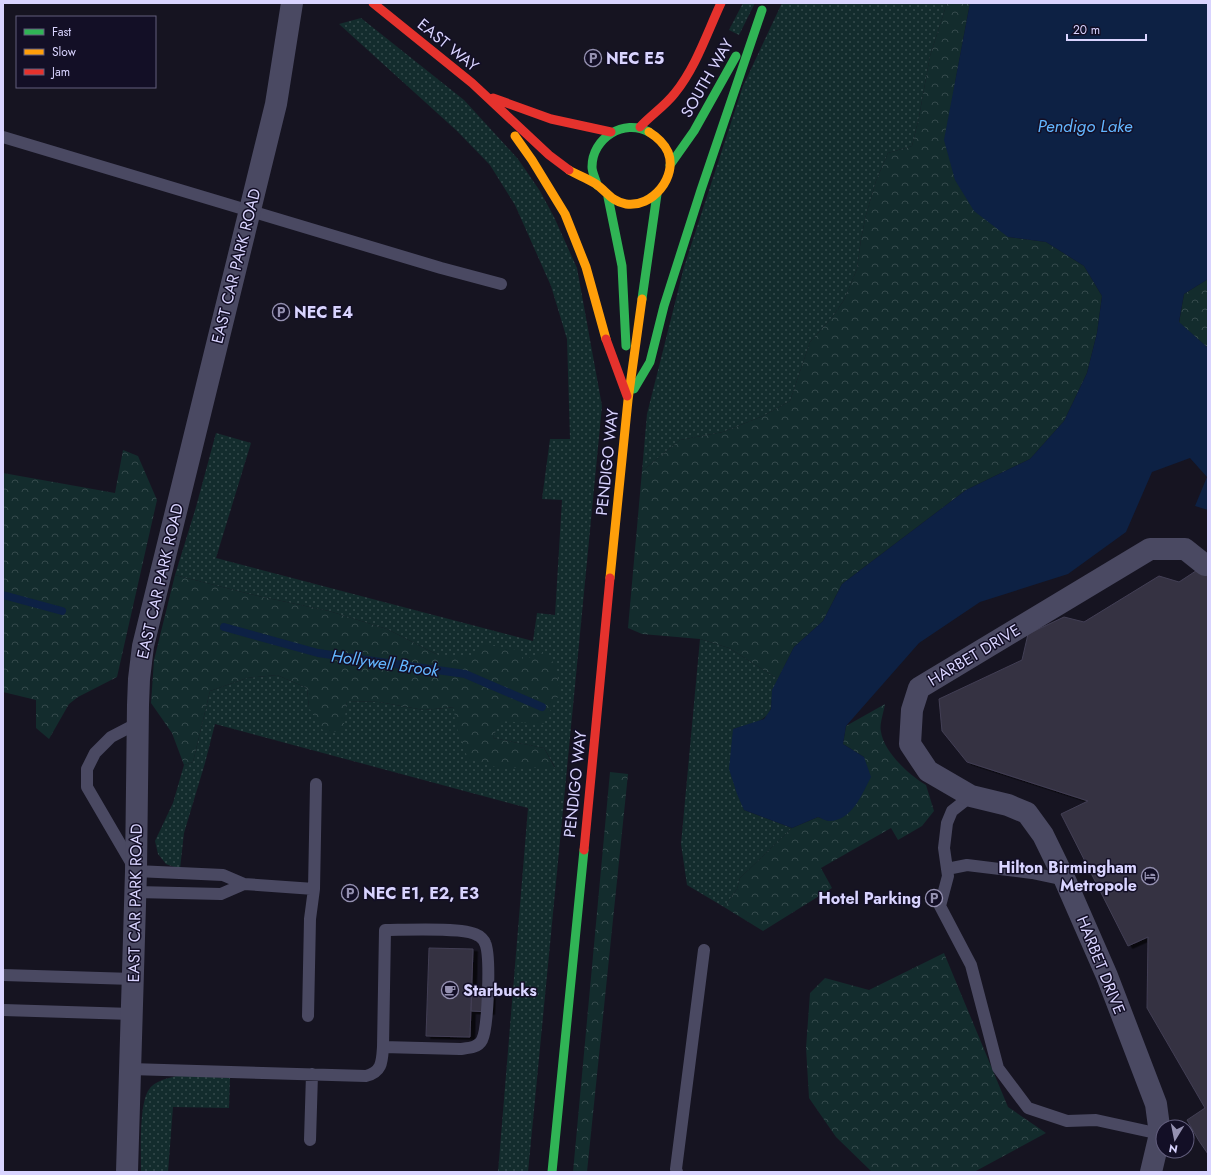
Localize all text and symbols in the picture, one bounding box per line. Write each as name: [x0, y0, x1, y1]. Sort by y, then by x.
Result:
street label: EAST WAY: [412, 13, 484, 77]
legend: [16, 16, 156, 88]
scale bar: [1067, 16, 1146, 42]
text: 20 m: [1073, 21, 1100, 39]
text: Fast: [52, 23, 71, 41]
street label: SOUTH WAY: [675, 34, 739, 122]
text: Slow: [52, 43, 77, 61]
place label: NEC E5: [606, 47, 664, 70]
parking icon: NEC E5: [583, 48, 603, 68]
text: Jam: [50, 63, 70, 81]
water label: Pendigo Lake: [1037, 114, 1133, 138]
street label: EAST CAR PARK ROAD: [206, 186, 266, 346]
place label: NEC E4: [294, 301, 353, 324]
parking icon: NEC E4: [271, 302, 291, 322]
street label: PENDIGO WAY: [590, 407, 624, 517]
street label: EAST CAR PARK ROAD: [131, 501, 189, 661]
street label: HARBET DRIVE: [923, 618, 1025, 692]
water label: Hollywell Brook: [330, 644, 441, 683]
street label: PENDIGO WAY: [558, 729, 592, 839]
street label: EAST CAR PARK ROAD: [122, 823, 148, 983]
place label: Hilton Birmingham Metropole: [998, 856, 1137, 897]
hotel icon: Hilton Birmingham Metropole: [1140, 866, 1160, 886]
place label: NEC E1, E2, E3: [363, 882, 479, 905]
parking icon: NEC E1, E2, E3: [340, 883, 360, 903]
place label: Hotel Parking: [818, 887, 921, 910]
parking icon: Hotel Parking: [924, 888, 944, 908]
street label: HARBET DRIVE: [1071, 912, 1131, 1018]
place label: Starbucks: [463, 979, 537, 1002]
cafe icon: Starbucks: [440, 980, 460, 1000]
north arrow: [1155, 1119, 1195, 1159]
text: N: [1168, 1140, 1179, 1157]

